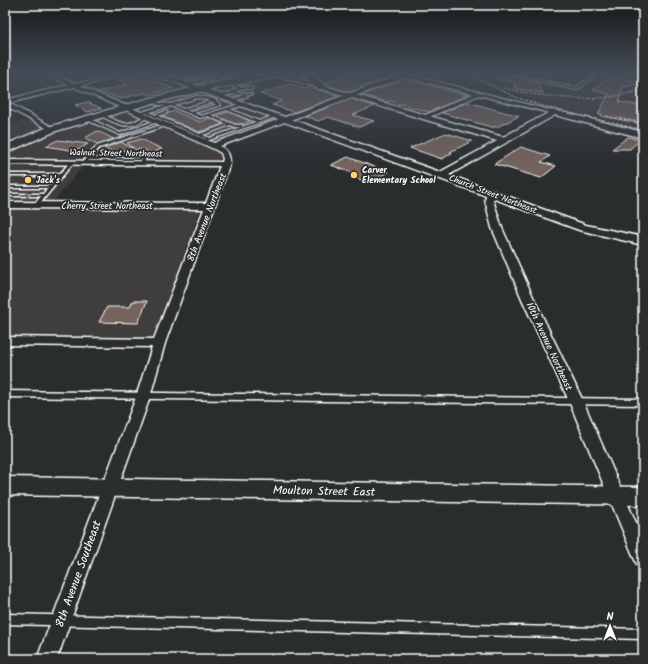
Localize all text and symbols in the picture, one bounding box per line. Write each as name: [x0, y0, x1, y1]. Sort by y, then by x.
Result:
street label: Walnut Street Northeast: [69, 145, 163, 162]
place label: Carver Elementary School: [362, 163, 436, 188]
marker: Carver Elementary School: [349, 170, 359, 180]
street label: 8th Avenue Northeast: [183, 171, 231, 264]
street label: Church Street Northeast: [447, 171, 540, 218]
place label: Jack's: [36, 173, 61, 188]
marker: Jack's: [23, 175, 33, 185]
one-way arrow: [19, 192, 32, 198]
street label: Cherry Street Northeast: [61, 199, 153, 214]
street label: 10th Avenue Northeast: [522, 300, 577, 393]
street label: Moulton Street East: [273, 481, 376, 502]
street label: 8th Avenue Southeast: [50, 518, 107, 630]
north arrow: [590, 606, 630, 646]
text: N: [607, 608, 614, 626]

